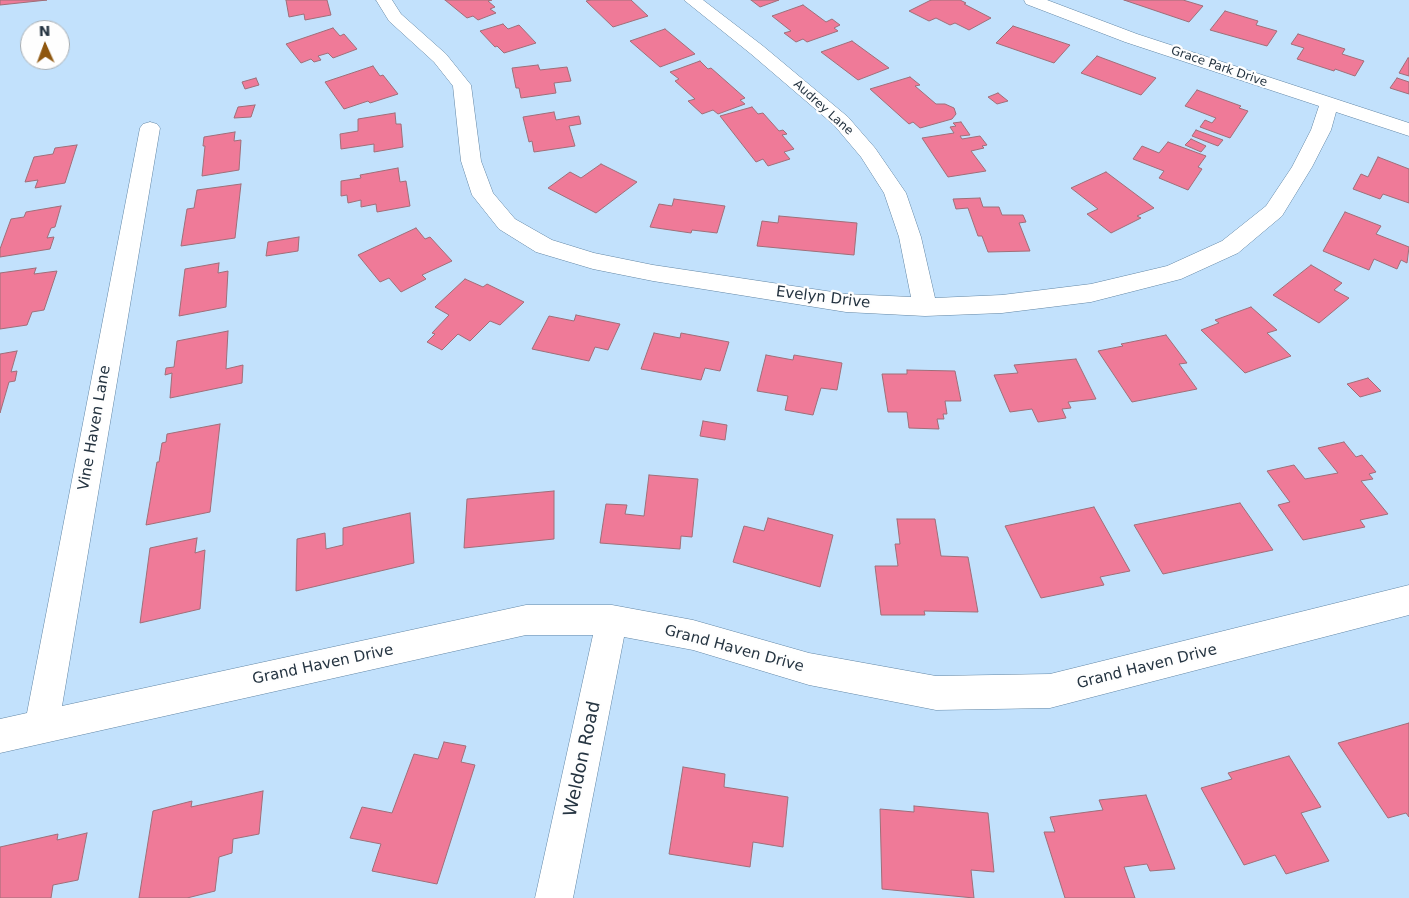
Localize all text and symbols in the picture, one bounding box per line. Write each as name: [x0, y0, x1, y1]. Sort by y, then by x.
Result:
north arrow: [20, 20, 70, 70]
text: N: [38, 23, 51, 39]
street label: Grace Park Drive: [1169, 44, 1269, 90]
street label: Audrey Lane: [790, 77, 856, 139]
street label: Evelyn Drive: [775, 283, 871, 313]
street label: Vine Haven Lane: [75, 364, 115, 492]
street label: Grand Haven Drive: [662, 622, 806, 676]
street label: Grand Haven Drive: [251, 641, 395, 689]
street label: Grand Haven Drive: [1075, 641, 1219, 693]
street label: Weldon Road: [560, 699, 606, 819]

